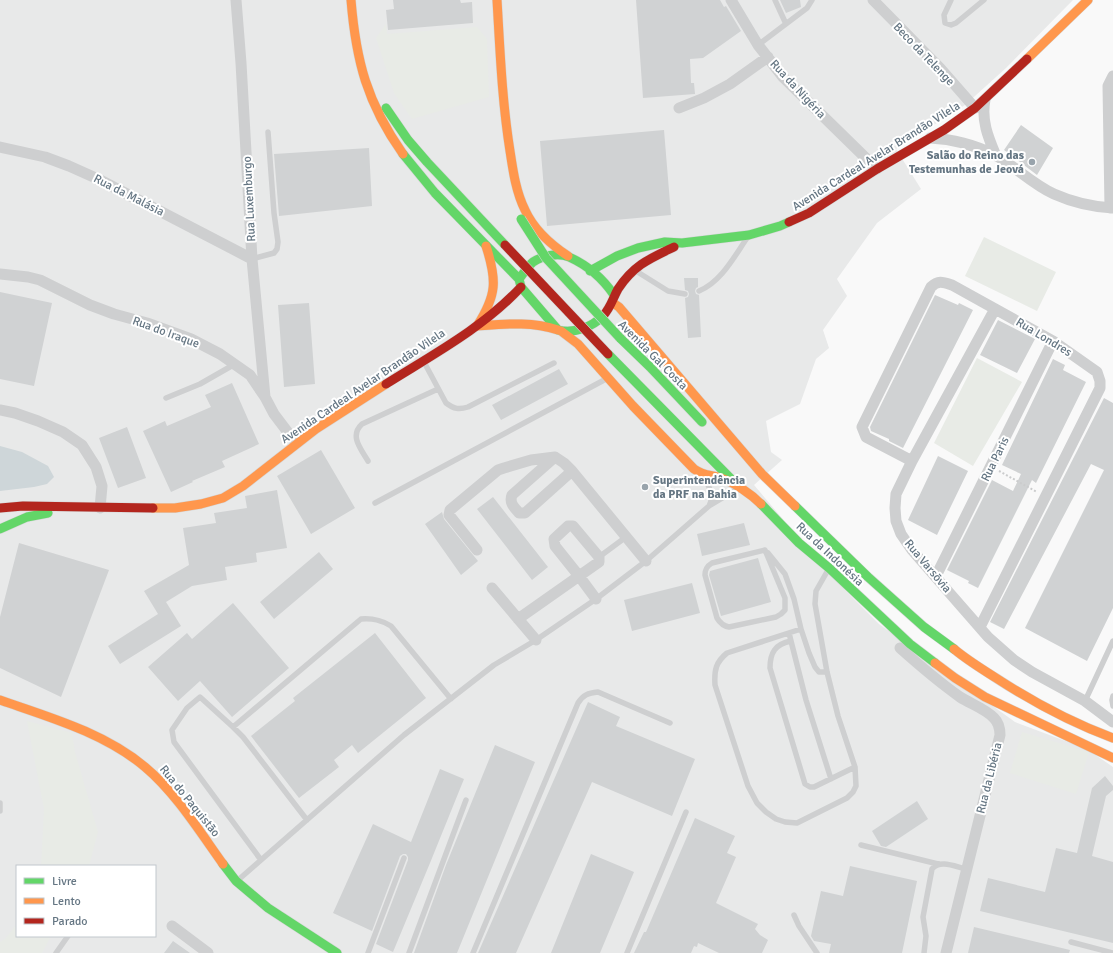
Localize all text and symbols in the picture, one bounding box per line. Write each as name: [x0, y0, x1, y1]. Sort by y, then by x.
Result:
street label: Beco da Telenge: [890, 20, 958, 89]
street label: Rua da Nigéria: [767, 57, 829, 122]
street label: Avenida Cardeal Avelar Brandão Vilela: [790, 98, 963, 214]
place label: Salão do Reino das Testemunhas de Jeová: [909, 148, 1025, 177]
street label: Rua Luxemburgo: [240, 156, 259, 242]
marker: Salão do Reino das Testemunhas de Jeová: [1027, 157, 1037, 167]
street label: Rua da Malásia: [91, 171, 167, 220]
street label: Rua do Iraque: [130, 313, 201, 352]
street label: Rua Londres: [1013, 315, 1075, 360]
street label: Avenida Gal Costa: [615, 317, 691, 393]
street label: Avenida Cardeal Avelar Brandão Vilela: [278, 326, 448, 447]
street label: Rua Paris: [978, 434, 1013, 484]
place label: Superintendência da PRF na Bahia: [653, 473, 745, 502]
marker: Superintendência da PRF na Bahia: [640, 482, 650, 492]
street label: Rua da Indonésia: [793, 519, 867, 590]
street label: Rua Varsōvia: [901, 537, 954, 596]
street label: Rua da Libéria: [973, 741, 1006, 815]
street label: Rua do Paquistão: [156, 762, 223, 840]
legend: [16, 865, 156, 937]
text: Livre: [52, 874, 77, 889]
text: Lento: [52, 894, 81, 909]
text: Parado: [52, 914, 88, 929]

